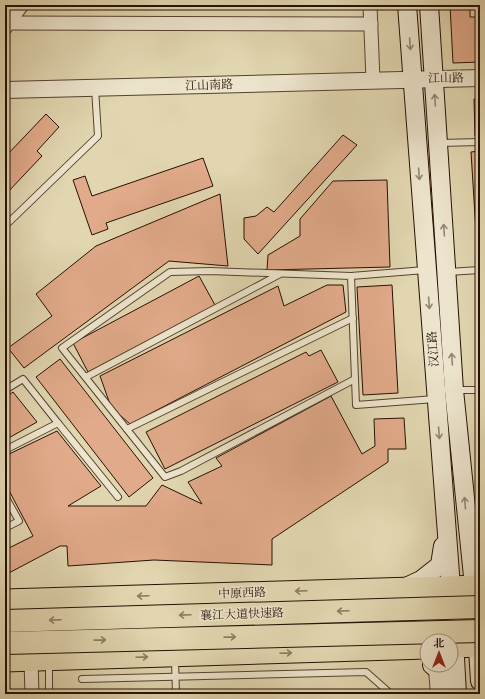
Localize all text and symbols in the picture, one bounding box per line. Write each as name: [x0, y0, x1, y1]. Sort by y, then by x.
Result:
one-way arrow: [406, 37, 413, 50]
street label: 江山路: [428, 71, 464, 85]
street label: 江山南路: [185, 77, 233, 93]
one-way arrow: [432, 94, 439, 107]
one-way arrow: [416, 167, 423, 180]
one-way arrow: [440, 224, 447, 237]
one-way arrow: [426, 296, 433, 309]
street label: 汉江路: [425, 331, 441, 367]
one-way arrow: [449, 353, 456, 366]
one-way arrow: [435, 426, 442, 439]
one-way arrow: [461, 497, 468, 510]
street label: 中原西路: [218, 585, 266, 601]
one-way arrow: [295, 587, 308, 595]
one-way arrow: [137, 592, 150, 600]
street label: 襄江大道快速路: [200, 606, 284, 622]
one-way arrow: [337, 607, 350, 615]
one-way arrow: [179, 612, 192, 619]
one-way arrow: [49, 616, 62, 623]
north arrow: [419, 633, 459, 673]
one-way arrow: [223, 634, 236, 641]
one-way arrow: [93, 637, 106, 644]
text: 北: [434, 637, 445, 650]
one-way arrow: [279, 649, 292, 656]
one-way arrow: [135, 653, 148, 661]

